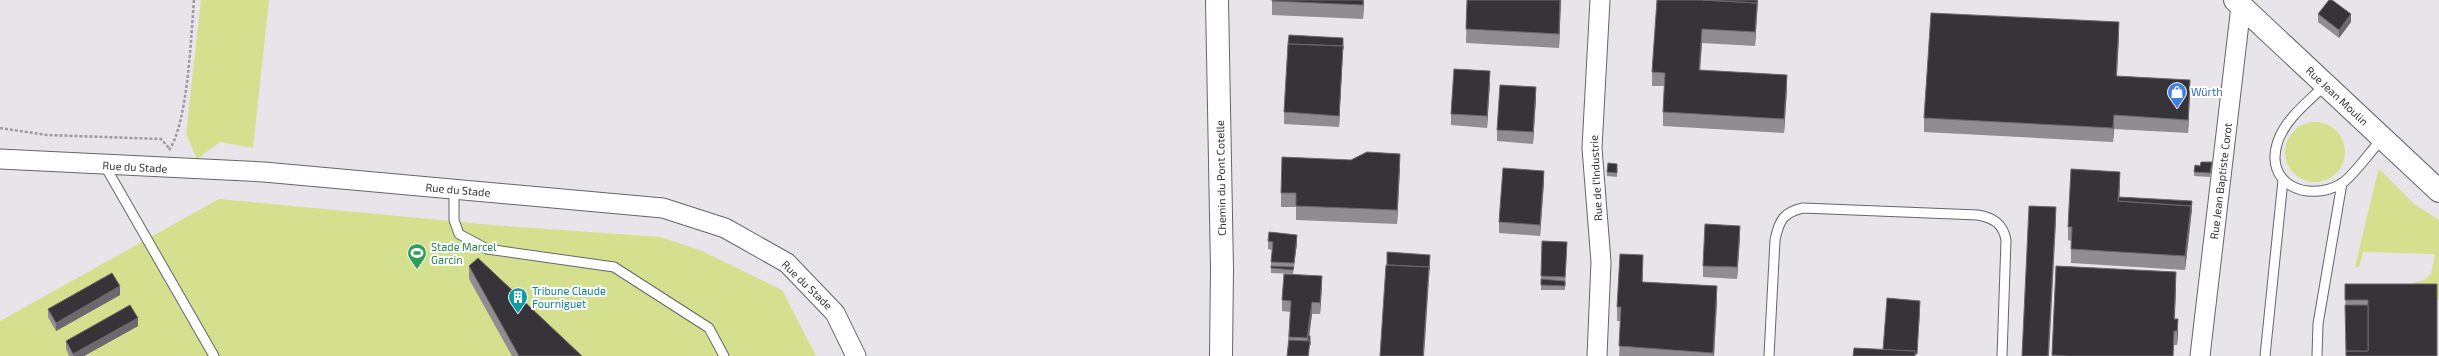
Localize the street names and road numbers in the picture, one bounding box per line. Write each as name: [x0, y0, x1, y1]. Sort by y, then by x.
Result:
street label: Rue Jean Moulin: [2304, 63, 2371, 128]
street label: Chemin du Pont Cotelle: [1213, 120, 1228, 236]
street label: Rue Jean Baptiste Corot: [2207, 122, 2234, 240]
street label: Rue de l'Industrie: [1587, 135, 1604, 221]
street label: Rue du Stade: [102, 158, 168, 175]
street label: Rue du Stade: [425, 180, 491, 199]
street label: Rue du Stade: [779, 257, 835, 312]

